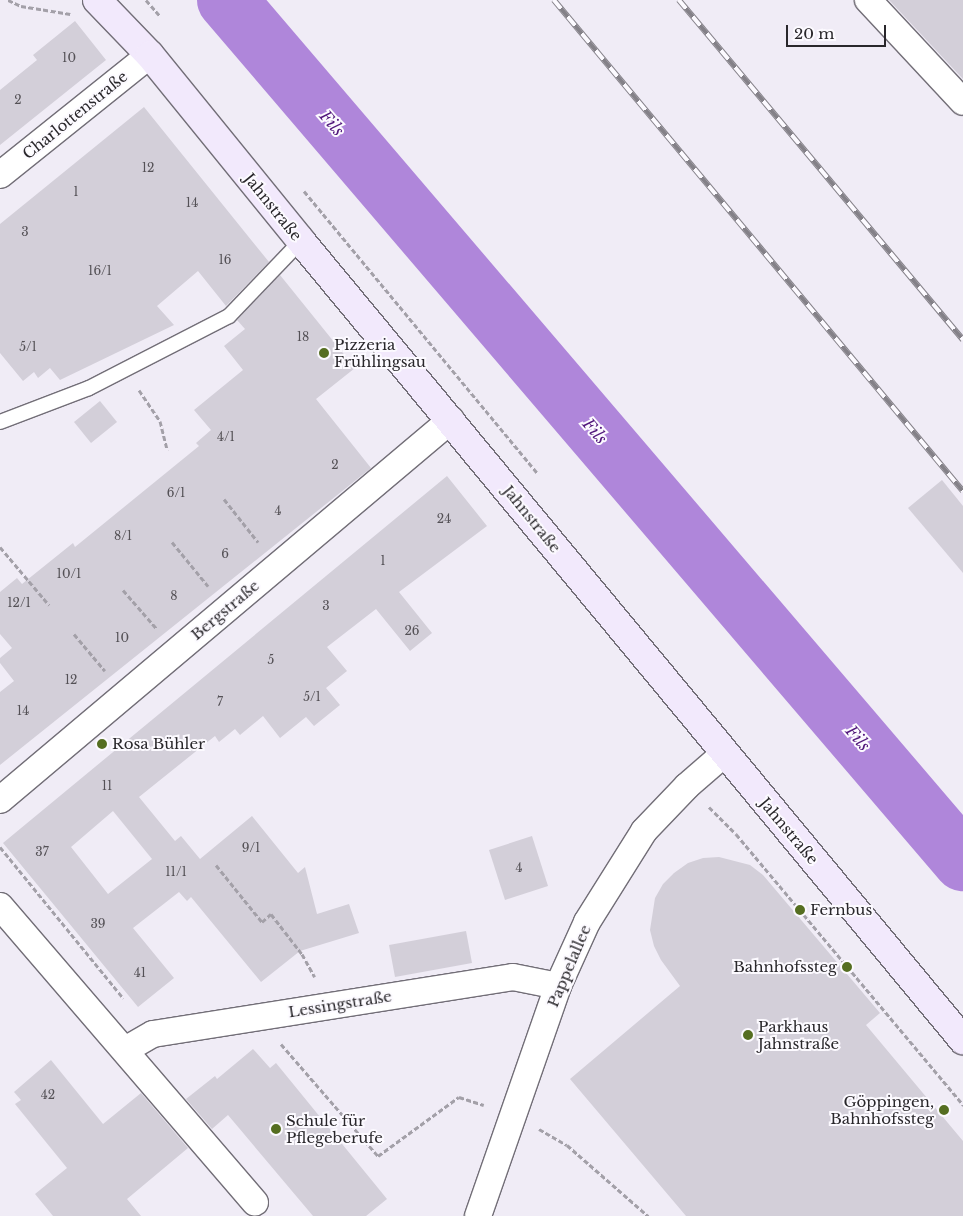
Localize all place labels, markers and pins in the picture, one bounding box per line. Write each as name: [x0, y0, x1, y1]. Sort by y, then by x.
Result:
place label: Pizzeria Frühlingsau: [334, 335, 426, 370]
marker: Pizzeria Frühlingsau: [318, 347, 330, 359]
place label: Rosa Bühler: [112, 735, 205, 753]
marker: Rosa Bühler: [96, 738, 108, 750]
place label: Fernbus: [810, 901, 872, 919]
marker: Fernbus: [794, 904, 806, 916]
place label: Bahnhofssteg: [733, 958, 837, 976]
marker: Bahnhofssteg: [841, 961, 853, 973]
place label: Parkhaus Jahnstraße: [758, 1017, 839, 1052]
marker: Parkhaus Jahnstraße: [742, 1029, 754, 1041]
place label: Göppingen, Bahnhofssteg: [830, 1092, 934, 1127]
marker: Göppingen, Bahnhofssteg: [938, 1104, 950, 1116]
place label: Schule für Pflegeberufe: [286, 1111, 383, 1146]
marker: Schule für Pflegeberufe: [270, 1123, 282, 1135]

